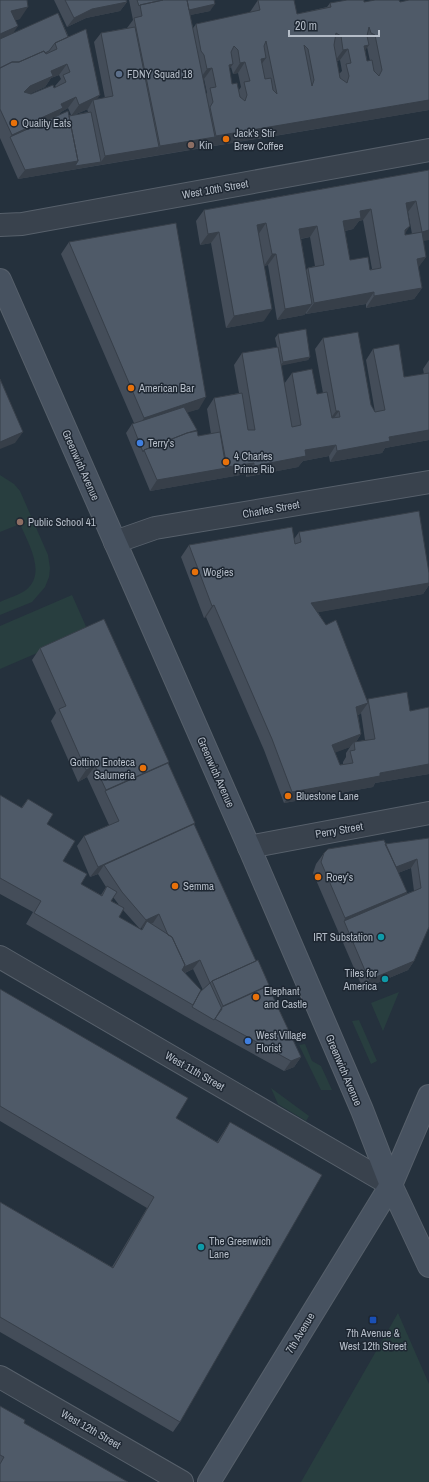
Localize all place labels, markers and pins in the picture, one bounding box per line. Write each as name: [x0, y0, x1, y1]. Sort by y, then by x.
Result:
place label: FDNY Squad 18: [127, 67, 193, 81]
marker: FDNY Squad 18: [114, 69, 124, 79]
place label: Quality Eats: [22, 116, 72, 130]
marker: Quality Eats: [9, 118, 19, 128]
place label: Jack's Stir Brew Coffee: [234, 126, 283, 153]
marker: Jack's Stir Brew Coffee: [221, 134, 231, 144]
place label: Kin: [199, 138, 213, 152]
marker: Kin: [186, 140, 196, 150]
place label: American Bar: [138, 381, 194, 395]
marker: American Bar: [126, 383, 136, 393]
place label: Terry's: [148, 436, 175, 450]
marker: Terry's: [135, 438, 145, 448]
place label: 4 Charles Prime Rib: [234, 449, 275, 476]
marker: 4 Charles Prime Rib: [221, 457, 231, 467]
place label: Public School 41: [28, 515, 96, 529]
marker: Public School 41: [15, 517, 25, 527]
place label: Wogies: [203, 565, 234, 579]
marker: Wogies: [190, 567, 200, 577]
place label: Gottino Enoteca Salumeria: [70, 755, 135, 782]
marker: Gottino Enoteca Salumeria: [138, 763, 148, 773]
place label: Bluestone Lane: [296, 789, 359, 803]
marker: Bluestone Lane: [283, 791, 293, 801]
place label: Roey's: [326, 870, 354, 884]
marker: Roey's: [313, 872, 323, 882]
place label: Semma: [183, 879, 214, 893]
marker: Semma: [170, 881, 180, 891]
place label: IRT Substation: [313, 930, 373, 944]
marker: IRT Substation: [376, 932, 386, 942]
place label: Tiles for America: [342, 966, 377, 993]
marker: Tiles for America: [380, 974, 390, 984]
place label: Elephant and Castle: [264, 984, 307, 1011]
marker: Elephant and Castle: [251, 992, 261, 1002]
place label: West Village Florist: [256, 1028, 306, 1055]
marker: West Village Florist: [243, 1036, 253, 1046]
place label: The Greenwich Lane: [209, 1234, 271, 1261]
marker: The Greenwich Lane: [196, 1242, 206, 1252]
marker: 7th Avenue & West 12th Street: [368, 1315, 378, 1325]
place label: 7th Avenue & West 12th Street: [339, 1326, 407, 1353]

